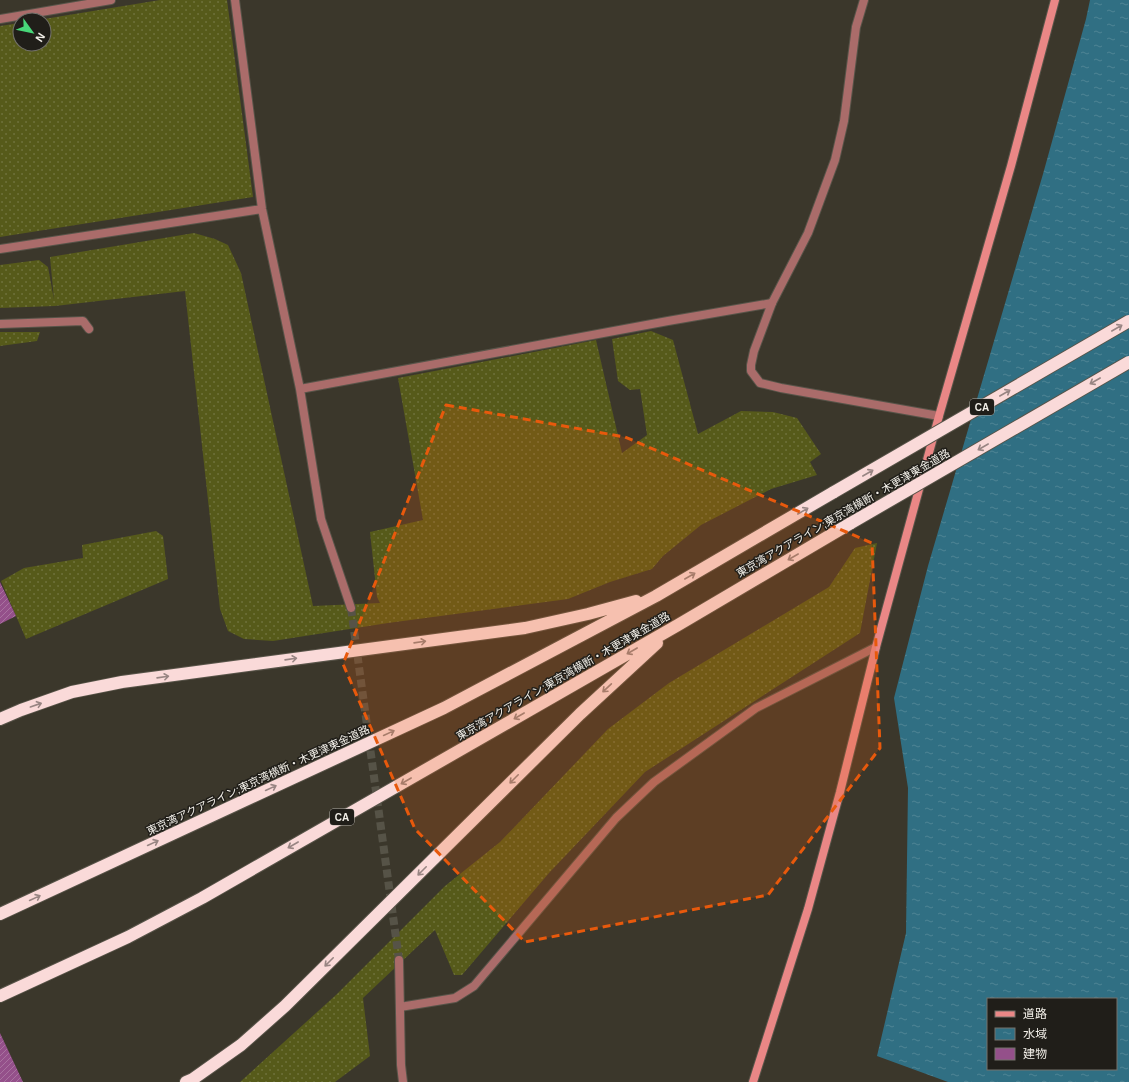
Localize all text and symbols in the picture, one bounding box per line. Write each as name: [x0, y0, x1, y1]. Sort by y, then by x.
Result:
north arrow: [12, 12, 52, 52]
text: N: [33, 31, 48, 44]
one-way arrow: [1111, 323, 1123, 331]
one-way arrow: [1089, 378, 1101, 386]
one-way arrow: [999, 389, 1011, 397]
road number: CA: [970, 399, 994, 415]
one-way arrow: [977, 443, 989, 451]
street label: 東京湾アクアライン;東京湾横断・木更津東金道路: [734, 447, 952, 579]
one-way arrow: [862, 468, 874, 476]
one-way arrow: [797, 506, 809, 514]
one-way arrow: [787, 554, 799, 562]
one-way arrow: [684, 571, 696, 579]
street label: 東京湾アクアライン;東京湾横断・木更津東金道路: [454, 610, 672, 742]
one-way arrow: [413, 638, 426, 646]
one-way arrow: [626, 648, 638, 656]
one-way arrow: [285, 655, 298, 663]
one-way arrow: [156, 673, 169, 681]
one-way arrow: [602, 684, 612, 693]
one-way arrow: [30, 700, 42, 708]
one-way arrow: [513, 713, 525, 721]
street label: 東京湾アクアライン;東京湾横断・木更津東金道路: [145, 723, 371, 837]
one-way arrow: [383, 729, 395, 736]
one-way arrow: [509, 774, 519, 784]
one-way arrow: [400, 777, 412, 785]
one-way arrow: [265, 784, 277, 791]
road number: CA: [330, 809, 354, 825]
one-way arrow: [147, 839, 159, 846]
one-way arrow: [287, 842, 299, 850]
one-way arrow: [417, 866, 427, 876]
one-way arrow: [29, 894, 41, 901]
one-way arrow: [324, 957, 334, 967]
legend: [987, 998, 1117, 1070]
text: 道路: [1023, 1007, 1047, 1021]
text: 水域: [1023, 1027, 1047, 1041]
text: 建物: [1023, 1047, 1047, 1061]

